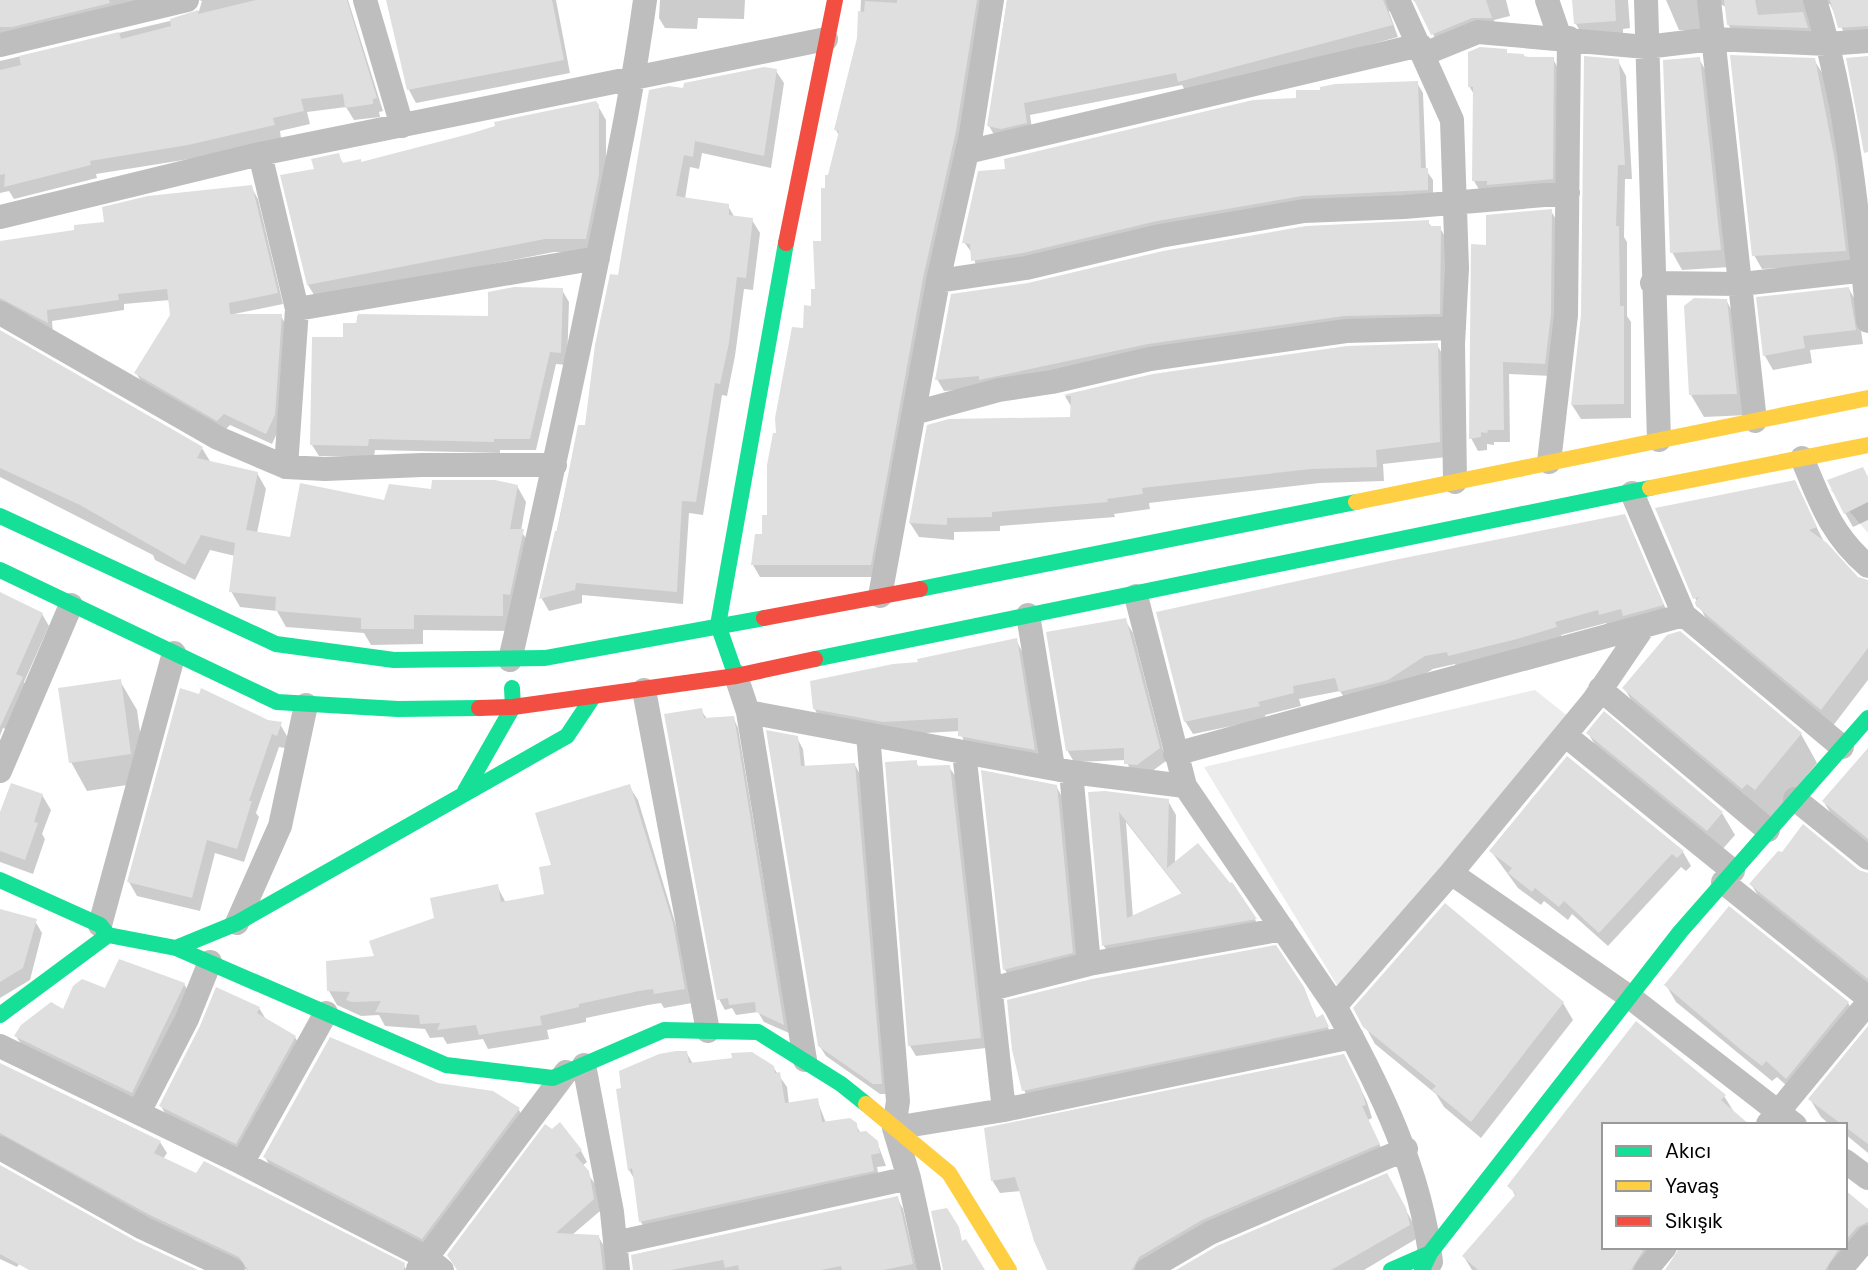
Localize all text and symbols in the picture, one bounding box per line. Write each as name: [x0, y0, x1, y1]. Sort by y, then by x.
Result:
legend: [1602, 1123, 1847, 1249]
text: Akıcı: [1665, 1137, 1711, 1165]
text: Yavaş: [1665, 1172, 1719, 1200]
text: Sıkışık: [1665, 1207, 1723, 1235]

